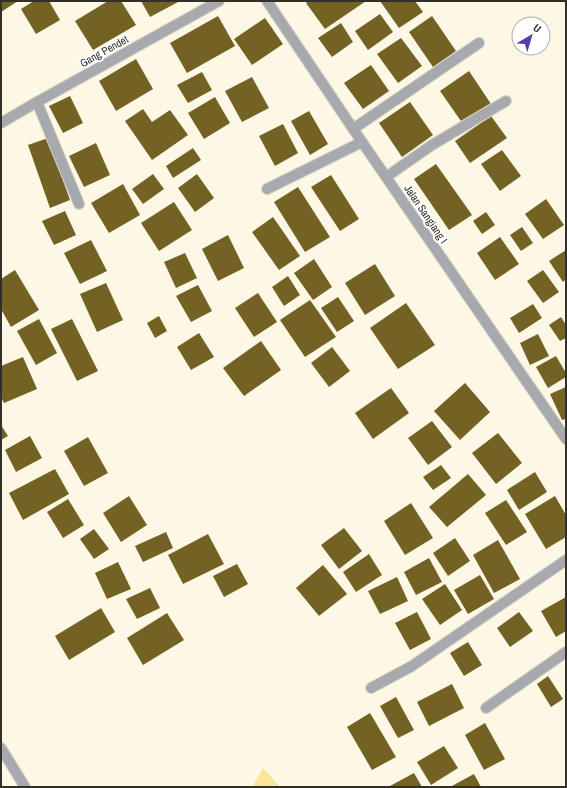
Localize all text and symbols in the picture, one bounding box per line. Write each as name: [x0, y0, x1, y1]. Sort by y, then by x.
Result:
north arrow: [511, 16, 551, 56]
text: U: [530, 21, 544, 36]
street label: Gang Pendet: [77, 32, 131, 70]
street label: Jalan Sangiang I: [401, 182, 451, 246]

